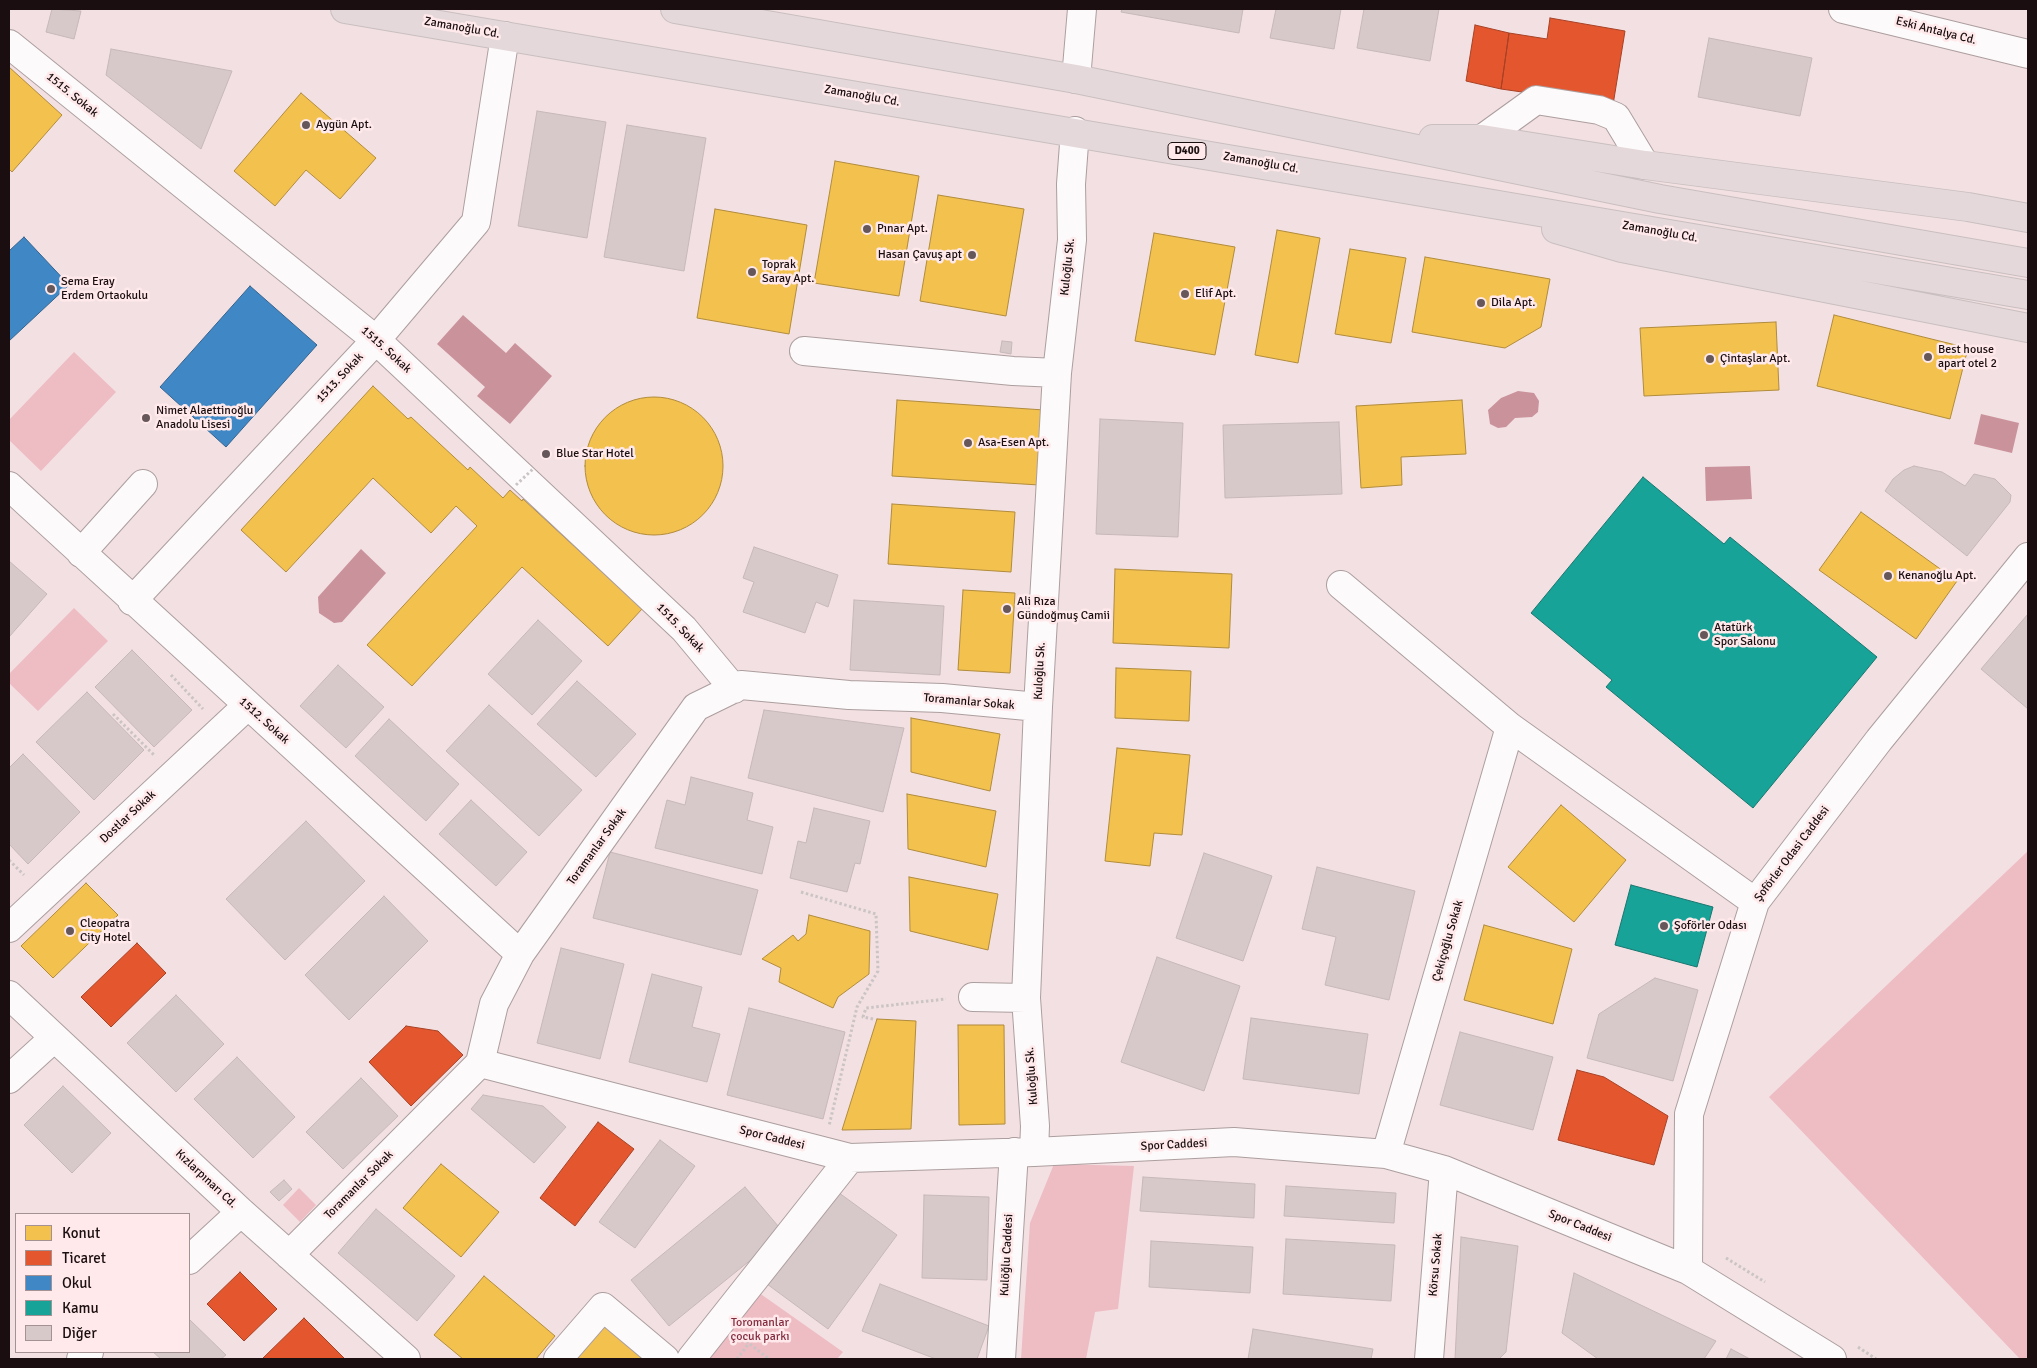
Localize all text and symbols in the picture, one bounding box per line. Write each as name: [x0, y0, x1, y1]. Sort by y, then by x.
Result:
street label: Zamanoğlu Cd.: [423, 14, 501, 42]
street label: Eski Antalya Cd.: [1894, 14, 1978, 48]
street label: 1515. Sokak: [43, 70, 101, 120]
street label: Zamanoğlu Cd.: [823, 82, 901, 110]
place label: Aygün Apt.: [316, 118, 372, 132]
marker: Aygün Apt.: [300, 119, 312, 131]
road number: D400: [1168, 142, 1206, 160]
street label: Zamanoğlu Cd.: [1222, 149, 1300, 177]
street label: Zamanoğlu Cd.: [1621, 218, 1699, 246]
place label: Pınar Apt.: [877, 222, 928, 236]
marker: Pınar Apt.: [861, 223, 873, 235]
street label: Kuloğlu Sk.: [1058, 237, 1078, 297]
place label: Hasan Çavuş apt: [878, 248, 962, 262]
marker: Hasan Çavuş apt: [966, 249, 978, 261]
place label: Toprak Saray Apt.: [762, 258, 814, 286]
marker: Toprak Saray Apt.: [746, 266, 758, 278]
place label: Sema Eray Erdem Ortaokulu: [61, 275, 148, 303]
marker: Sema Eray Erdem Ortaokulu: [45, 283, 57, 295]
place label: Elif Apt.: [1195, 287, 1236, 301]
marker: Elif Apt.: [1179, 288, 1191, 300]
place label: Dila Apt.: [1491, 296, 1535, 310]
marker: Dila Apt.: [1475, 297, 1487, 309]
street label: 1515. Sokak: [358, 324, 414, 376]
place label: Best house apart otel 2: [1938, 343, 1997, 371]
street label: 1513. Sokak: [313, 350, 367, 406]
marker: Best house apart otel 2: [1922, 351, 1934, 363]
place label: Çintaşlar Apt.: [1720, 352, 1790, 366]
marker: Çintaşlar Apt.: [1704, 353, 1716, 365]
place label: Nimet Alaettinoğlu Anadolu Lisesi: [156, 404, 253, 432]
marker: Nimet Alaettinoğlu Anadolu Lisesi: [140, 412, 152, 424]
place label: Asa-Esen Apt.: [978, 436, 1049, 450]
marker: Asa-Esen Apt.: [962, 437, 974, 449]
place label: Blue Star Hotel: [556, 447, 634, 461]
marker: Blue Star Hotel: [540, 448, 552, 460]
place label: Kenanoğlu Apt.: [1898, 569, 1976, 583]
marker: Kenanoğlu Apt.: [1882, 570, 1894, 582]
place label: Ali Rıza Gündoğmuş Camii: [1017, 595, 1110, 623]
street label: 1515. Sokak: [653, 600, 707, 656]
marker: Ali Rıza Gündoğmuş Camii: [1001, 603, 1013, 615]
place label: Atatürk Spor Salonu: [1714, 621, 1776, 649]
marker: Atatürk Spor Salonu: [1698, 629, 1710, 641]
street label: Kuloğlu Sk.: [1031, 642, 1049, 700]
street label: Toramanlar Sokak: [923, 691, 1015, 713]
street label: 1512. Sokak: [236, 695, 292, 747]
street label: Dostlar Sokak: [97, 787, 159, 847]
street label: Şoförler Odasi Caddesi: [1751, 803, 1833, 905]
street label: Toramanlar Sokak: [564, 806, 630, 888]
street label: Çekiçoğlu Sokak: [1429, 899, 1467, 983]
place label: Cleopatra City Hotel: [80, 917, 131, 945]
place label: Şoförler Odası: [1674, 919, 1747, 933]
marker: Şoförler Odası: [1658, 920, 1670, 932]
marker: Cleopatra City Hotel: [64, 925, 76, 937]
street label: Kuloğlu Sk.: [1023, 1047, 1041, 1105]
street label: Spor Caddesi: [738, 1123, 806, 1153]
street label: Spor Caddesi: [1140, 1136, 1208, 1154]
street label: Kızlarpınarı Cd.: [172, 1147, 240, 1211]
street label: Toramanlar Sokak: [322, 1148, 396, 1222]
street label: Spor Caddesi: [1546, 1207, 1614, 1245]
legend: [15, 1213, 190, 1353]
street label: Kulöğlu Caddesi: [998, 1213, 1016, 1297]
text: Konut: [62, 1224, 100, 1242]
street label: Körsu Sokak: [1426, 1233, 1446, 1297]
text: Ticaret: [62, 1249, 106, 1267]
text: Okul: [62, 1274, 92, 1292]
text: Kamu: [62, 1299, 99, 1317]
park label: Toromanlar çocuk parkı: [731, 1316, 789, 1344]
text: Diğer: [62, 1324, 97, 1342]

